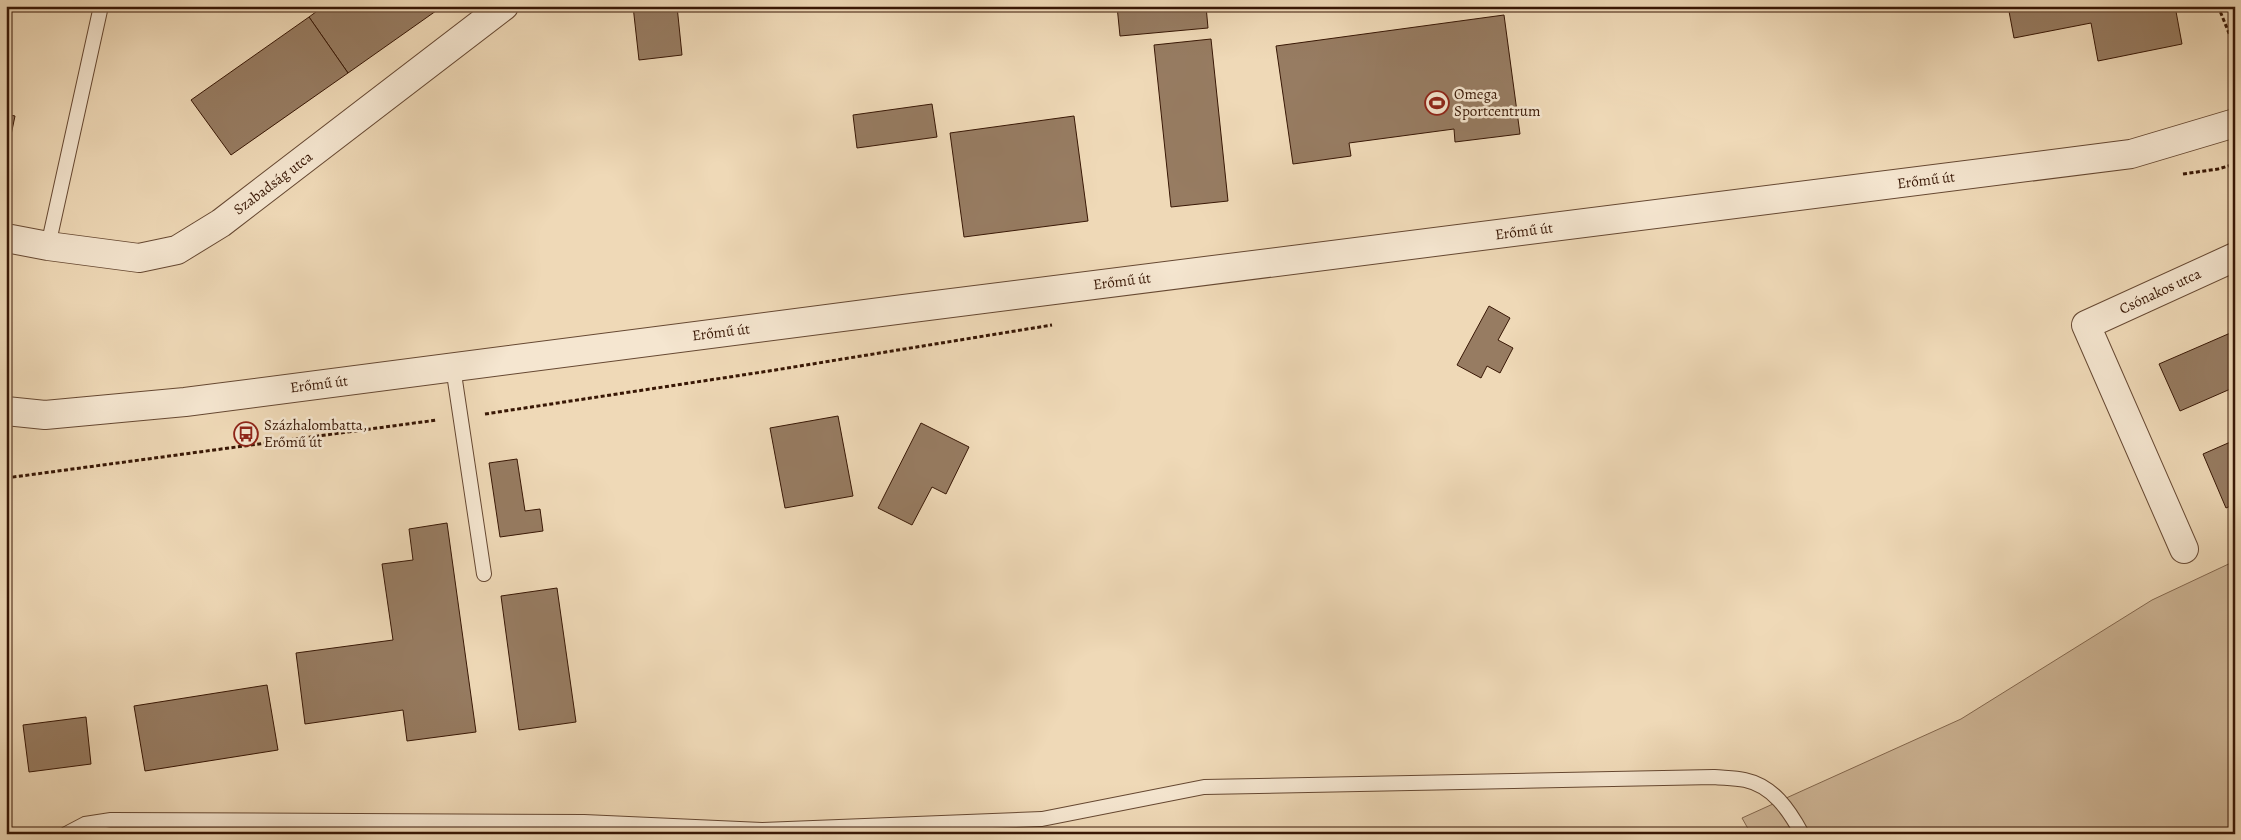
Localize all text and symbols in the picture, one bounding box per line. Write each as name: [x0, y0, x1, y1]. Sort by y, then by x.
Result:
place label: Omega Sportcentrum: [1454, 84, 1541, 121]
sports icon: Omega Sportcentrum: [1424, 90, 1450, 116]
street label: Szabadság utca: [229, 147, 317, 219]
street label: Erőmű út: [1896, 167, 1956, 193]
street label: Erőmű út: [1494, 218, 1554, 244]
street label: Csónakos utca: [2116, 263, 2204, 319]
street label: Erőmű út: [1092, 268, 1152, 294]
street label: Erőmű út: [691, 319, 751, 345]
street label: Erőmű út: [289, 371, 349, 397]
place label: Százhalombatta, Erőmű út: [264, 415, 367, 452]
bus stop icon: Százhalombatta, Erőmű út: [233, 421, 259, 447]

